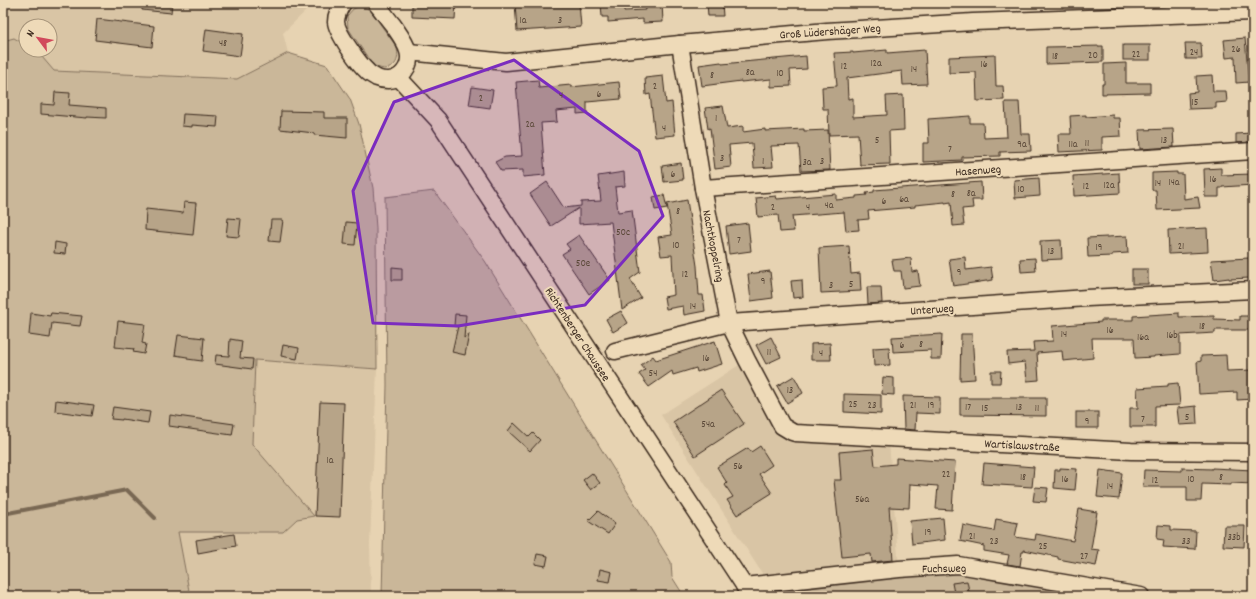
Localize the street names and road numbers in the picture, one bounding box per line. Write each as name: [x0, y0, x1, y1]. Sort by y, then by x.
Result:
street label: Groß Lüdershäger Weg: [779, 20, 881, 45]
street label: Hasenweg: [955, 161, 1002, 182]
street label: Nachtkoppelring: [697, 209, 728, 284]
street label: Richtenberger Chaussee: [540, 284, 614, 385]
street label: Unterweg: [910, 300, 955, 321]
street label: Wartislawstraße: [984, 436, 1060, 457]
street label: Fuchsweg: [922, 561, 966, 578]

